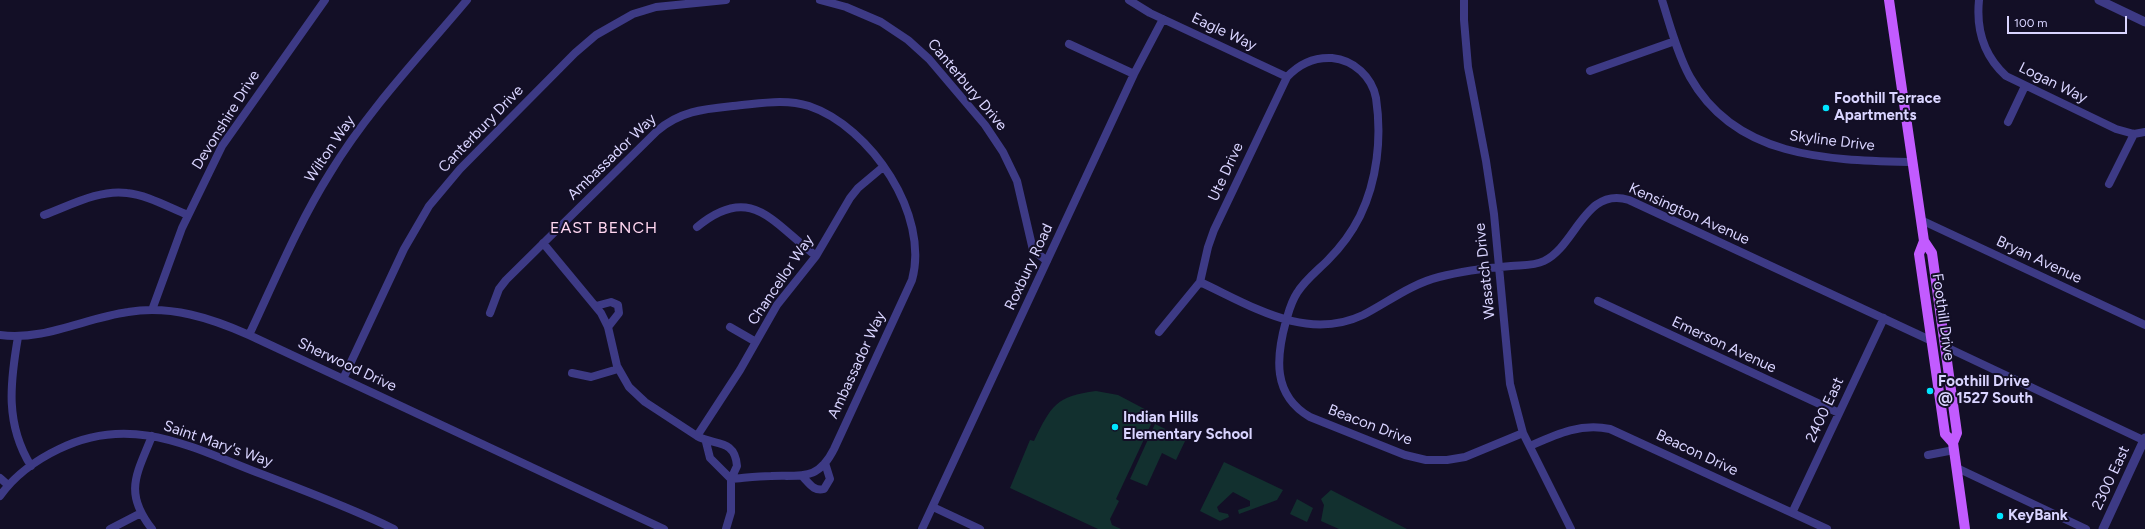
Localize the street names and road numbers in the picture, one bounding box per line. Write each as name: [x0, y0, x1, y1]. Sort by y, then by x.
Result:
street label: Eagle Way: [1189, 9, 1259, 55]
street label: Canterbury Drive: [923, 35, 1011, 135]
street label: Logan Way: [2016, 59, 2090, 107]
street label: Devonshire Drive: [188, 67, 264, 173]
street label: Canterbury Drive: [435, 82, 527, 176]
street label: Ambassador Way: [564, 110, 660, 204]
street label: Wilton Way: [301, 112, 359, 186]
street label: Skyline Drive: [1788, 127, 1876, 155]
street label: Ute Drive: [1205, 140, 1247, 204]
street label: Kensington Avenue: [1626, 179, 1752, 249]
street label: Roxbury Road: [1001, 221, 1057, 313]
street label: Wasatch Drive: [1471, 222, 1499, 320]
street label: Chancellor Way: [744, 232, 818, 328]
street label: Bryan Avenue: [1993, 232, 2085, 288]
street label: Foothill Drive: [1928, 272, 1958, 362]
street label: Ambassador Way: [824, 308, 890, 422]
street label: Emerson Avenue: [1669, 313, 1779, 377]
street label: Sherwood Drive: [295, 334, 399, 396]
street label: 2400 East: [1802, 375, 1848, 445]
street label: Beacon Drive: [1325, 401, 1415, 449]
street label: Saint Mary's Way: [161, 417, 275, 471]
street label: Beacon Drive: [1653, 426, 1741, 480]
street label: 2300 East: [2088, 443, 2134, 513]

